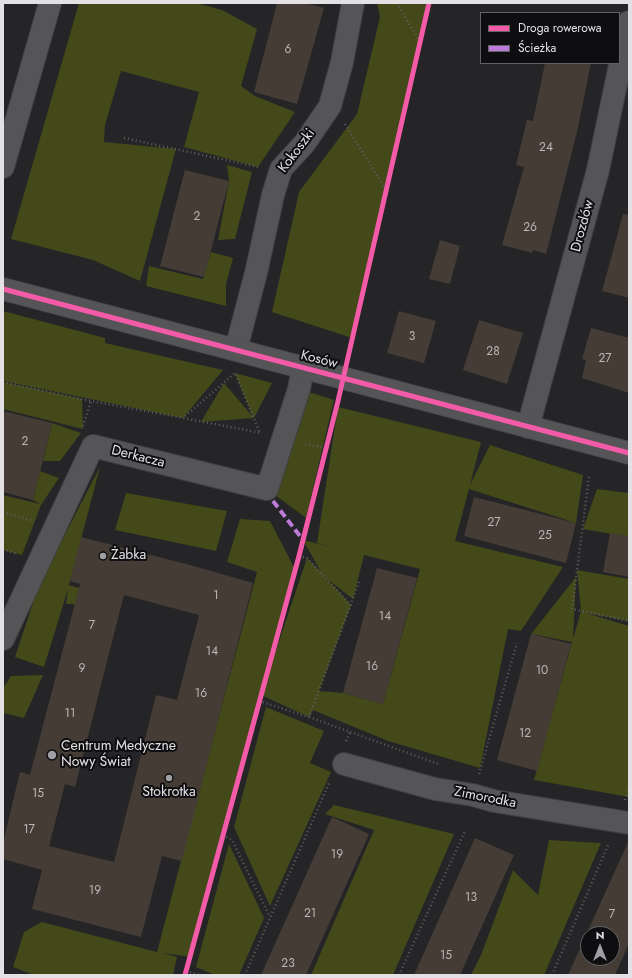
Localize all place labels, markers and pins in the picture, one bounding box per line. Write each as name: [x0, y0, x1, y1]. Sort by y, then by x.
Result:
place label: Żabka: [111, 548, 146, 564]
marker: Żabka: [98, 551, 108, 561]
place label: Centrum Medyczne Nowy Świat: [61, 739, 176, 772]
marker: Centrum Medyczne Nowy Świat: [46, 749, 58, 761]
marker: Stokrotka: [164, 773, 174, 783]
place label: Stokrotka: [142, 785, 196, 801]

